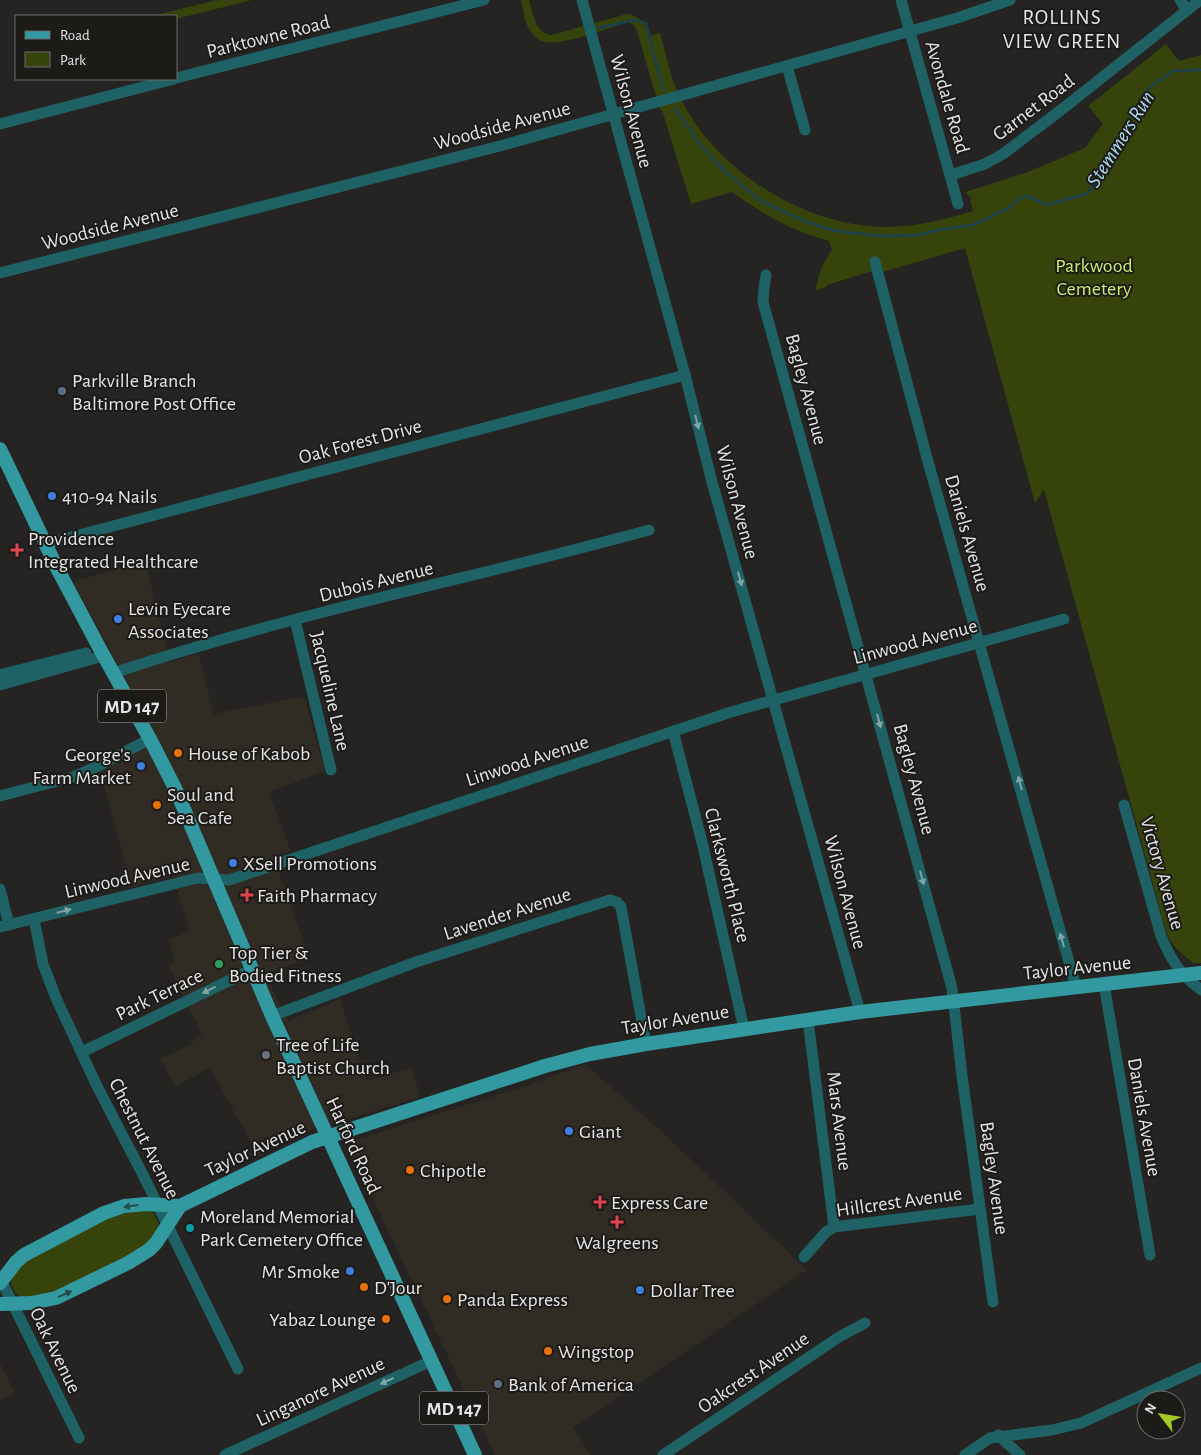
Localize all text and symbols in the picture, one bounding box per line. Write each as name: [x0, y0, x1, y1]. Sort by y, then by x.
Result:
district label: ROLLINS VIEW GREEN: [1003, 7, 1121, 52]
street label: Parktowne Road: [205, 12, 332, 62]
legend: [15, 15, 178, 80]
text: Road: [60, 28, 90, 43]
street label: Avondale Road: [921, 39, 973, 156]
street label: Wilson Avenue: [606, 52, 656, 170]
text: Park: [60, 53, 86, 68]
street label: Garnet Road: [989, 71, 1078, 145]
water label: Stemmers Run: [1083, 87, 1158, 191]
street label: Woodside Avenue: [432, 98, 573, 154]
street label: Woodside Avenue: [40, 200, 181, 254]
park label: Parkwood Cemetery: [1055, 256, 1133, 299]
street label: Bagley Avenue: [782, 332, 830, 447]
place label: Parkville Branch Baltimore Post Office: [72, 371, 236, 414]
marker: Parkville Branch Baltimore Post Office: [56, 385, 68, 397]
one-way arrow: [694, 414, 702, 429]
street label: Oak Forest Drive: [297, 416, 424, 468]
street label: Wilson Avenue: [712, 443, 762, 561]
street label: Daniels Avenue: [941, 473, 993, 594]
place label: 410-94 Nails: [62, 487, 157, 507]
marker: 410-94 Nails: [46, 490, 58, 502]
place label: Providence Integrated Healthcare: [28, 529, 198, 572]
marker: Providence Integrated Healthcare: [10, 543, 24, 557]
street label: Dubois Avenue: [317, 558, 435, 606]
one-way arrow: [736, 571, 744, 586]
place label: Levin Eyecare Associates: [128, 599, 231, 642]
marker: Levin Eyecare Associates: [112, 613, 124, 625]
street label: Linwood Avenue: [851, 616, 980, 668]
street label: Jacqueline Lane: [307, 630, 353, 753]
road number: MD 147: [98, 689, 166, 722]
one-way arrow: [876, 713, 884, 728]
street label: Bagley Avenue: [890, 722, 938, 837]
street label: Linwood Avenue: [463, 732, 591, 790]
place label: House of Kabob: [188, 744, 310, 764]
place label: George's Farm Market: [33, 745, 132, 788]
marker: House of Kabob: [172, 747, 184, 759]
marker: George's Farm Market: [135, 760, 147, 772]
one-way arrow: [1015, 776, 1023, 791]
place label: Soul and Sea Cafe: [167, 785, 234, 828]
marker: Soul and Sea Cafe: [151, 799, 163, 811]
street label: Clarksworth Place: [701, 806, 753, 945]
street label: Victory Avenue: [1136, 815, 1188, 932]
street label: Wilson Avenue: [820, 833, 870, 951]
street label: Linwood Avenue: [63, 854, 192, 902]
place label: XSell Promotions: [243, 854, 377, 874]
marker: XSell Promotions: [227, 857, 239, 869]
one-way arrow: [918, 870, 926, 885]
street label: Lavender Avenue: [441, 884, 573, 944]
place label: Faith Pharmacy: [257, 886, 377, 906]
marker: Faith Pharmacy: [241, 889, 253, 901]
one-way arrow: [57, 907, 72, 915]
one-way arrow: [1058, 933, 1066, 948]
place label: Top Tier & Bodied Fitness: [229, 943, 342, 986]
street label: Taylor Avenue: [1022, 952, 1132, 984]
marker: Top Tier & Bodied Fitness: [213, 958, 225, 970]
street label: Park Terrace: [113, 965, 206, 1025]
one-way arrow: [202, 987, 216, 995]
street label: Taylor Avenue: [620, 1002, 730, 1038]
place label: Tree of Life Baptist Church: [276, 1035, 390, 1078]
marker: Tree of Life Baptist Church: [260, 1049, 272, 1061]
street label: Daniels Avenue: [1124, 1056, 1164, 1178]
street label: Mars Avenue: [823, 1070, 855, 1172]
street label: Chestnut Avenue: [105, 1075, 183, 1202]
street label: Harford Road: [322, 1094, 384, 1197]
street label: Taylor Avenue: [202, 1117, 309, 1181]
street label: Bagley Avenue: [976, 1120, 1012, 1236]
place label: Giant: [579, 1122, 622, 1142]
marker: Giant: [563, 1125, 575, 1137]
place label: Chipotle: [420, 1161, 486, 1181]
marker: Chipotle: [404, 1164, 416, 1176]
street label: Hillcrest Avenue: [835, 1183, 963, 1221]
place label: Express Care: [611, 1193, 708, 1213]
marker: Express Care: [593, 1195, 607, 1209]
one-way arrow: [123, 1202, 139, 1210]
place label: Moreland Memorial Park Cemetery Office: [200, 1207, 363, 1250]
marker: Walgreens: [611, 1216, 623, 1228]
marker: Moreland Memorial Park Cemetery Office: [184, 1222, 196, 1234]
place label: Walgreens: [575, 1233, 659, 1253]
place label: Mr Smoke: [262, 1262, 340, 1282]
marker: Mr Smoke: [344, 1265, 356, 1277]
place label: D'Jour: [374, 1278, 423, 1298]
marker: D'Jour: [358, 1281, 370, 1293]
place label: Dollar Tree: [650, 1281, 735, 1301]
marker: Dollar Tree: [634, 1284, 646, 1296]
one-way arrow: [58, 1290, 72, 1298]
place label: Panda Express: [457, 1290, 568, 1310]
marker: Panda Express: [441, 1293, 453, 1305]
street label: Oak Avenue: [26, 1304, 84, 1396]
place label: Yabaz Lounge: [269, 1310, 376, 1330]
marker: Yabaz Lounge: [380, 1313, 392, 1325]
street label: Oakcrest Avenue: [694, 1328, 813, 1417]
place label: Wingstop: [558, 1342, 634, 1362]
marker: Wingstop: [542, 1345, 554, 1357]
street label: Linganore Avenue: [253, 1353, 388, 1430]
place label: Bank of America: [508, 1375, 634, 1395]
one-way arrow: [380, 1377, 394, 1385]
marker: Bank of America: [492, 1378, 504, 1390]
north arrow: [1136, 1390, 1186, 1440]
road number: MD 147: [420, 1392, 488, 1425]
text: N: [1142, 1401, 1159, 1417]

